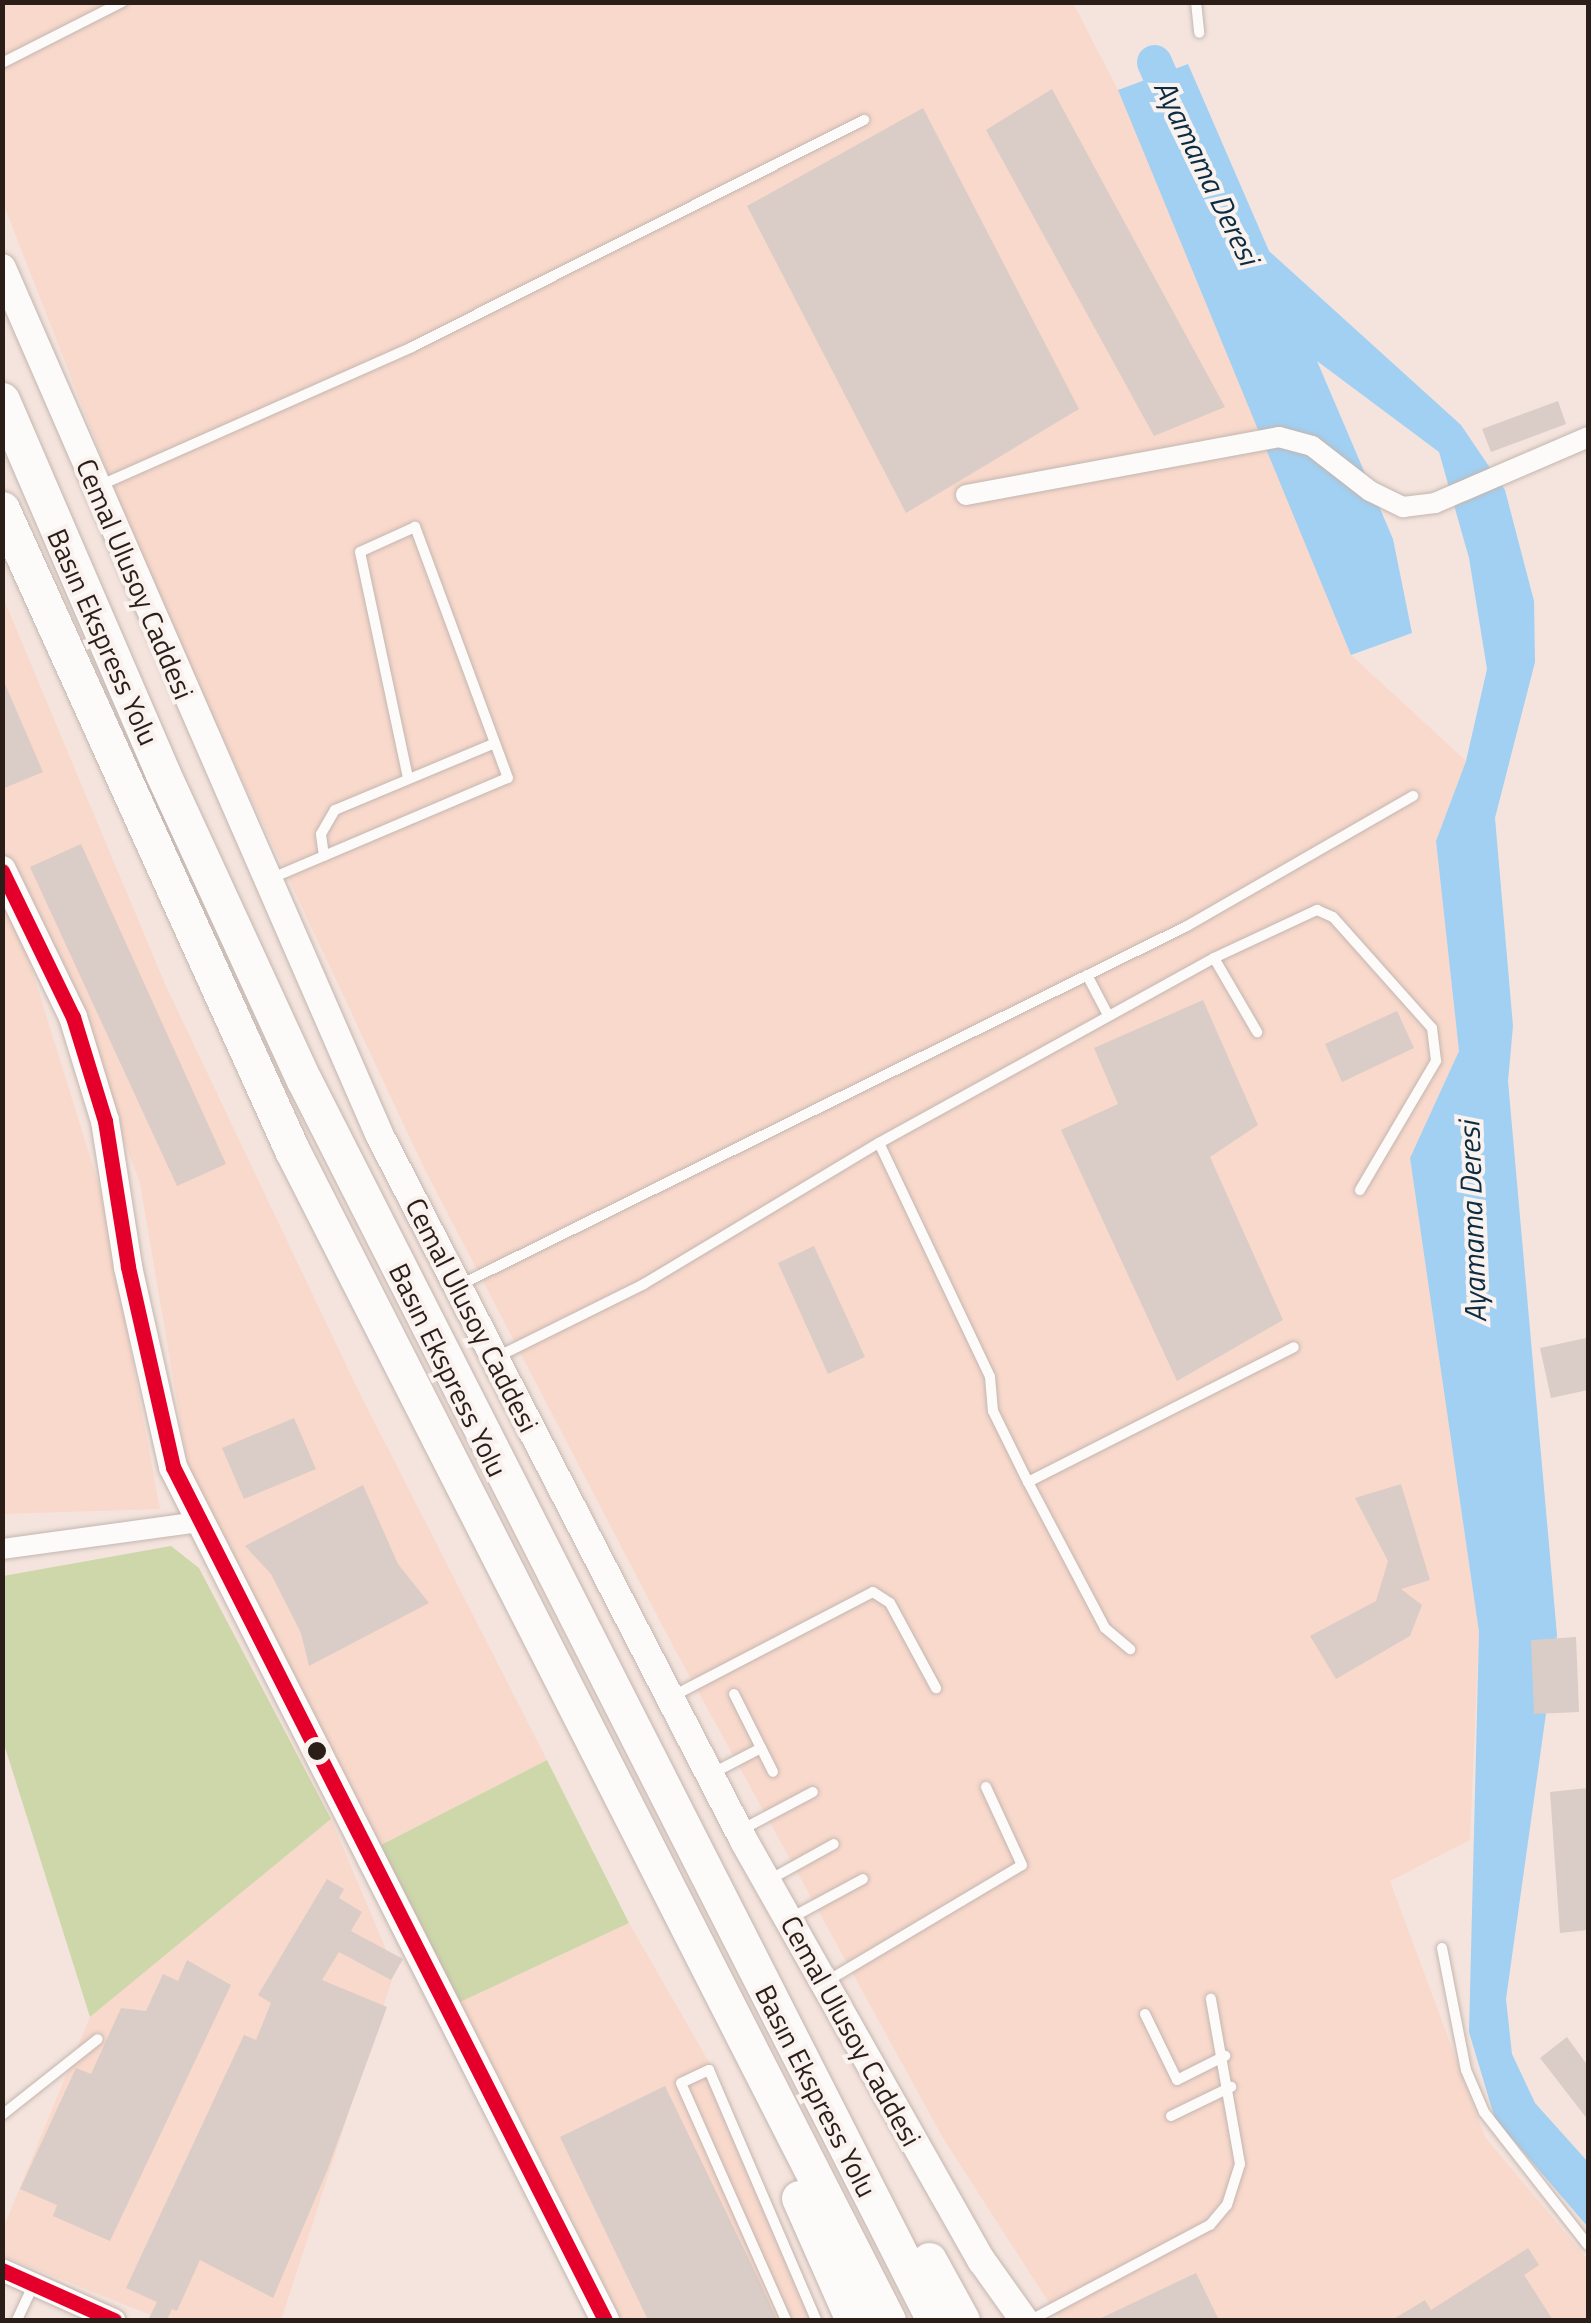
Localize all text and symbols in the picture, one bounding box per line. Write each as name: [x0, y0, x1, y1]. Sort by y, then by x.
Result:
water label: Ayamama Deresi: [1147, 74, 1267, 270]
street label: Cemal Ulusoy Caddesi: [69, 454, 201, 704]
street label: Basın Ekspress Yolu: [40, 524, 166, 750]
water label: Ayamama Deresi: [1450, 1121, 1494, 1323]
street label: Cemal Ulusoy Caddesi: [398, 1192, 546, 1438]
street label: Basın Ekspress Yolu: [382, 1258, 514, 1482]
unlabelled marker: [307, 1741, 327, 1761]
street label: Cemal Ulusoy Caddesi: [774, 1910, 928, 2152]
street label: Basın Ekspress Yolu: [748, 1979, 884, 2203]

